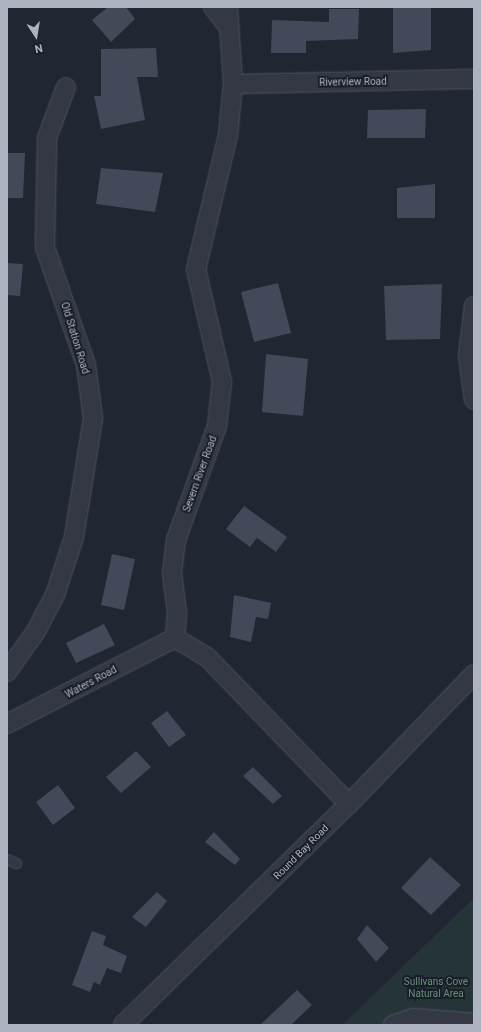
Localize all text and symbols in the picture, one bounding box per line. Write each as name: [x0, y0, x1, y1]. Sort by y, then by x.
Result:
north arrow: [16, 16, 56, 56]
text: N: [33, 41, 44, 55]
street label: Riverview Road: [319, 75, 387, 89]
street label: Old Station Road: [58, 301, 92, 375]
street label: Severn River Road: [181, 434, 219, 514]
street label: Waters Road: [63, 663, 119, 701]
street label: Round Bay Road: [271, 822, 331, 882]
park label: Sullivans Cove Natural Area: [404, 975, 468, 998]

